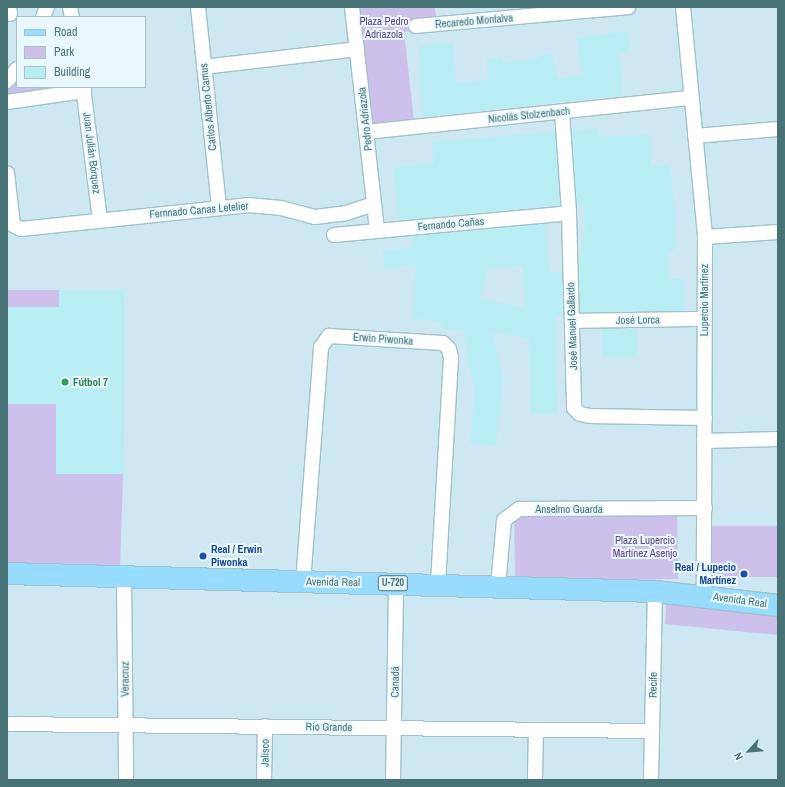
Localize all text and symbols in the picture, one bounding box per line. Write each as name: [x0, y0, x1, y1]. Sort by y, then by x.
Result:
street label: Recaredo Montalva: [434, 11, 514, 31]
park label: Plaza Pedro Adriazola: [359, 15, 409, 41]
legend: [16, 16, 146, 88]
text: Road: [54, 24, 78, 40]
text: Park: [54, 44, 74, 60]
street label: Carlos Alberto Camus: [197, 62, 219, 152]
text: Building: [54, 64, 90, 80]
street label: Pedro Adriazola: [355, 86, 375, 152]
street label: Nicolás Stolzenbach: [487, 104, 571, 126]
street label: Juan Julián Bórquez: [80, 111, 104, 195]
street label: Fernnado Canas Letelier: [149, 199, 249, 221]
street label: Fernando Cañas: [417, 215, 485, 233]
street label: Lupercio Martínez: [697, 264, 711, 336]
street label: José Manuel Gallardo: [564, 282, 580, 370]
street label: José Lorca: [616, 313, 660, 327]
street label: Erwin Piwonka: [353, 330, 413, 348]
place label: Fútbol 7: [73, 375, 108, 389]
marker: Fútbol 7: [60, 377, 70, 387]
street label: Anselmo Guarda: [535, 502, 603, 516]
park label: Plaza Lupercio Martínez Asenjo: [612, 534, 678, 560]
place label: Real / Erwin Piwonka: [211, 543, 262, 569]
marker: Real / Erwin Piwonka: [198, 551, 208, 561]
place label: Real / Lupecio Martínez: [675, 561, 736, 587]
marker: Real / Lupecio Martínez: [739, 569, 749, 579]
street label: Avenida Real: [306, 575, 360, 589]
road number: U-720: [377, 575, 409, 591]
street label: Avenida Real: [712, 590, 768, 610]
street label: Veracruz: [118, 661, 132, 697]
street label: Canadá: [388, 666, 402, 698]
street label: Recife: [646, 672, 660, 698]
street label: Río Grande: [306, 720, 352, 734]
north arrow: [729, 731, 769, 771]
street label: Jalisco: [258, 739, 272, 767]
text: N: [730, 750, 746, 762]

